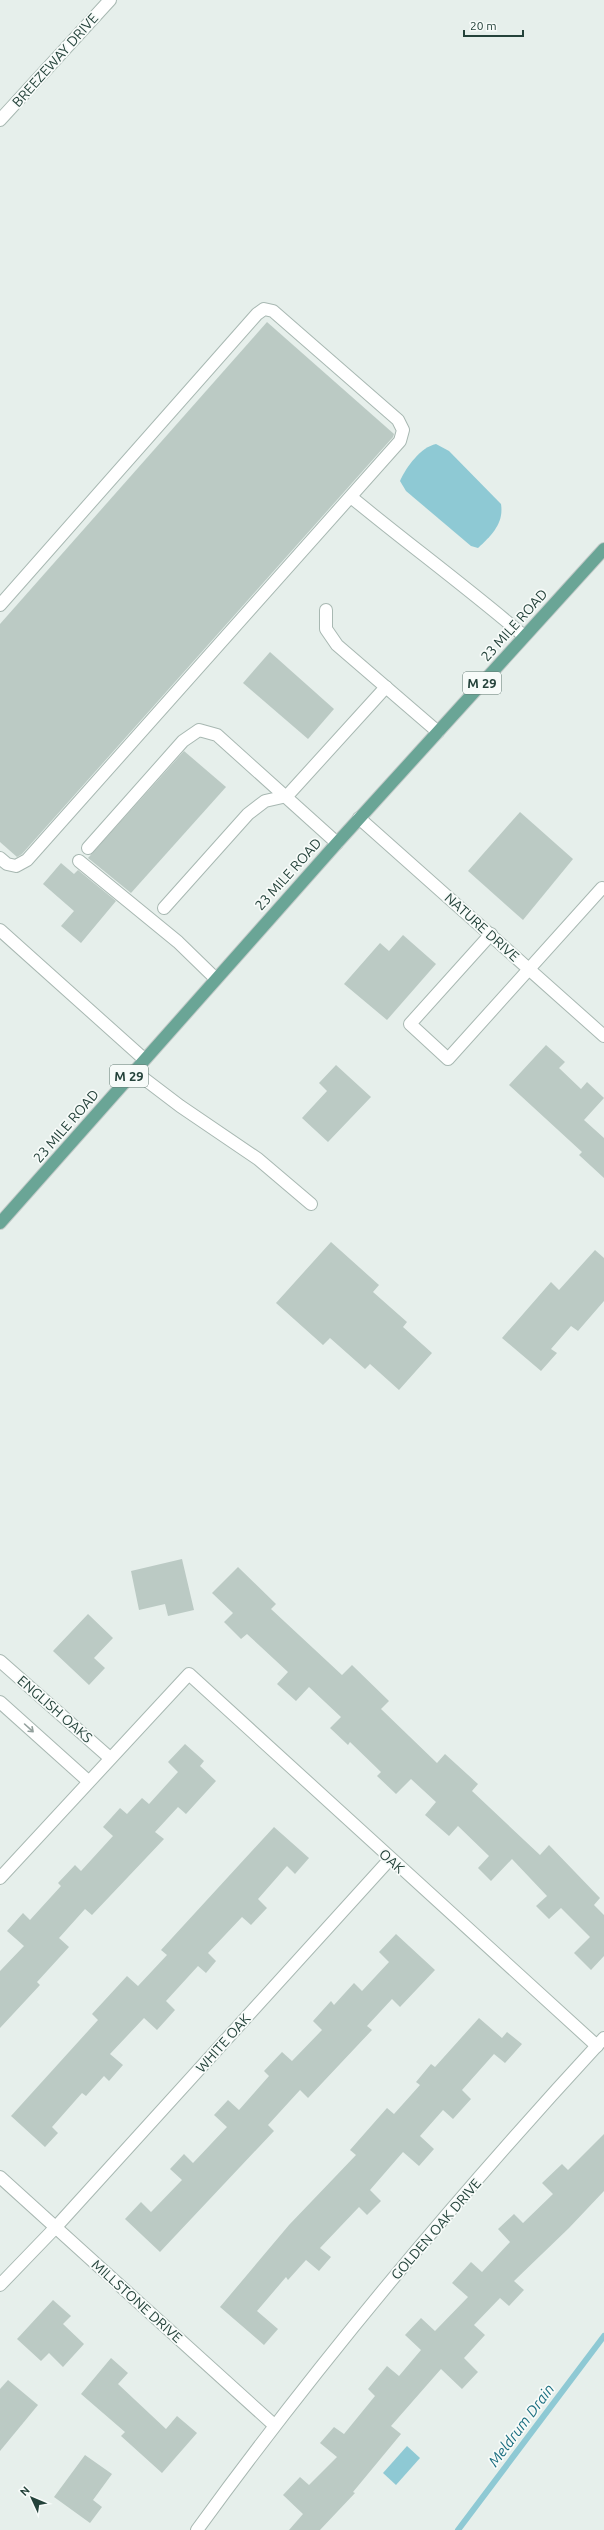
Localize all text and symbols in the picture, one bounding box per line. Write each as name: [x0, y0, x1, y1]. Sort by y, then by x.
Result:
street label: BREEZEWAY DRIVE: [9, 10, 101, 110]
scale bar: [464, 12, 523, 38]
text: 20 m: [470, 19, 497, 32]
street label: 23 MILE ROAD: [477, 586, 551, 664]
road number: M 29: [463, 672, 501, 694]
street label: 23 MILE ROAD: [251, 835, 325, 913]
street label: NATURE DRIVE: [442, 889, 523, 965]
road number: M 29: [110, 1065, 148, 1087]
street label: 23 MILE ROAD: [30, 1086, 102, 1166]
street label: ENGLISH OAKS: [14, 1672, 96, 1746]
one-way arrow: [24, 1723, 34, 1733]
street label: OAK: [376, 1846, 408, 1877]
street label: WHITE OAK: [192, 2010, 254, 2076]
street label: GOLDEN OAK DRIVE: [388, 2175, 484, 2283]
street label: MILLSTONE DRIVE: [89, 2256, 186, 2346]
water label: Meldrum Drain: [484, 2380, 558, 2470]
north arrow: [12, 2478, 52, 2518]
text: N: [18, 2484, 32, 2498]

